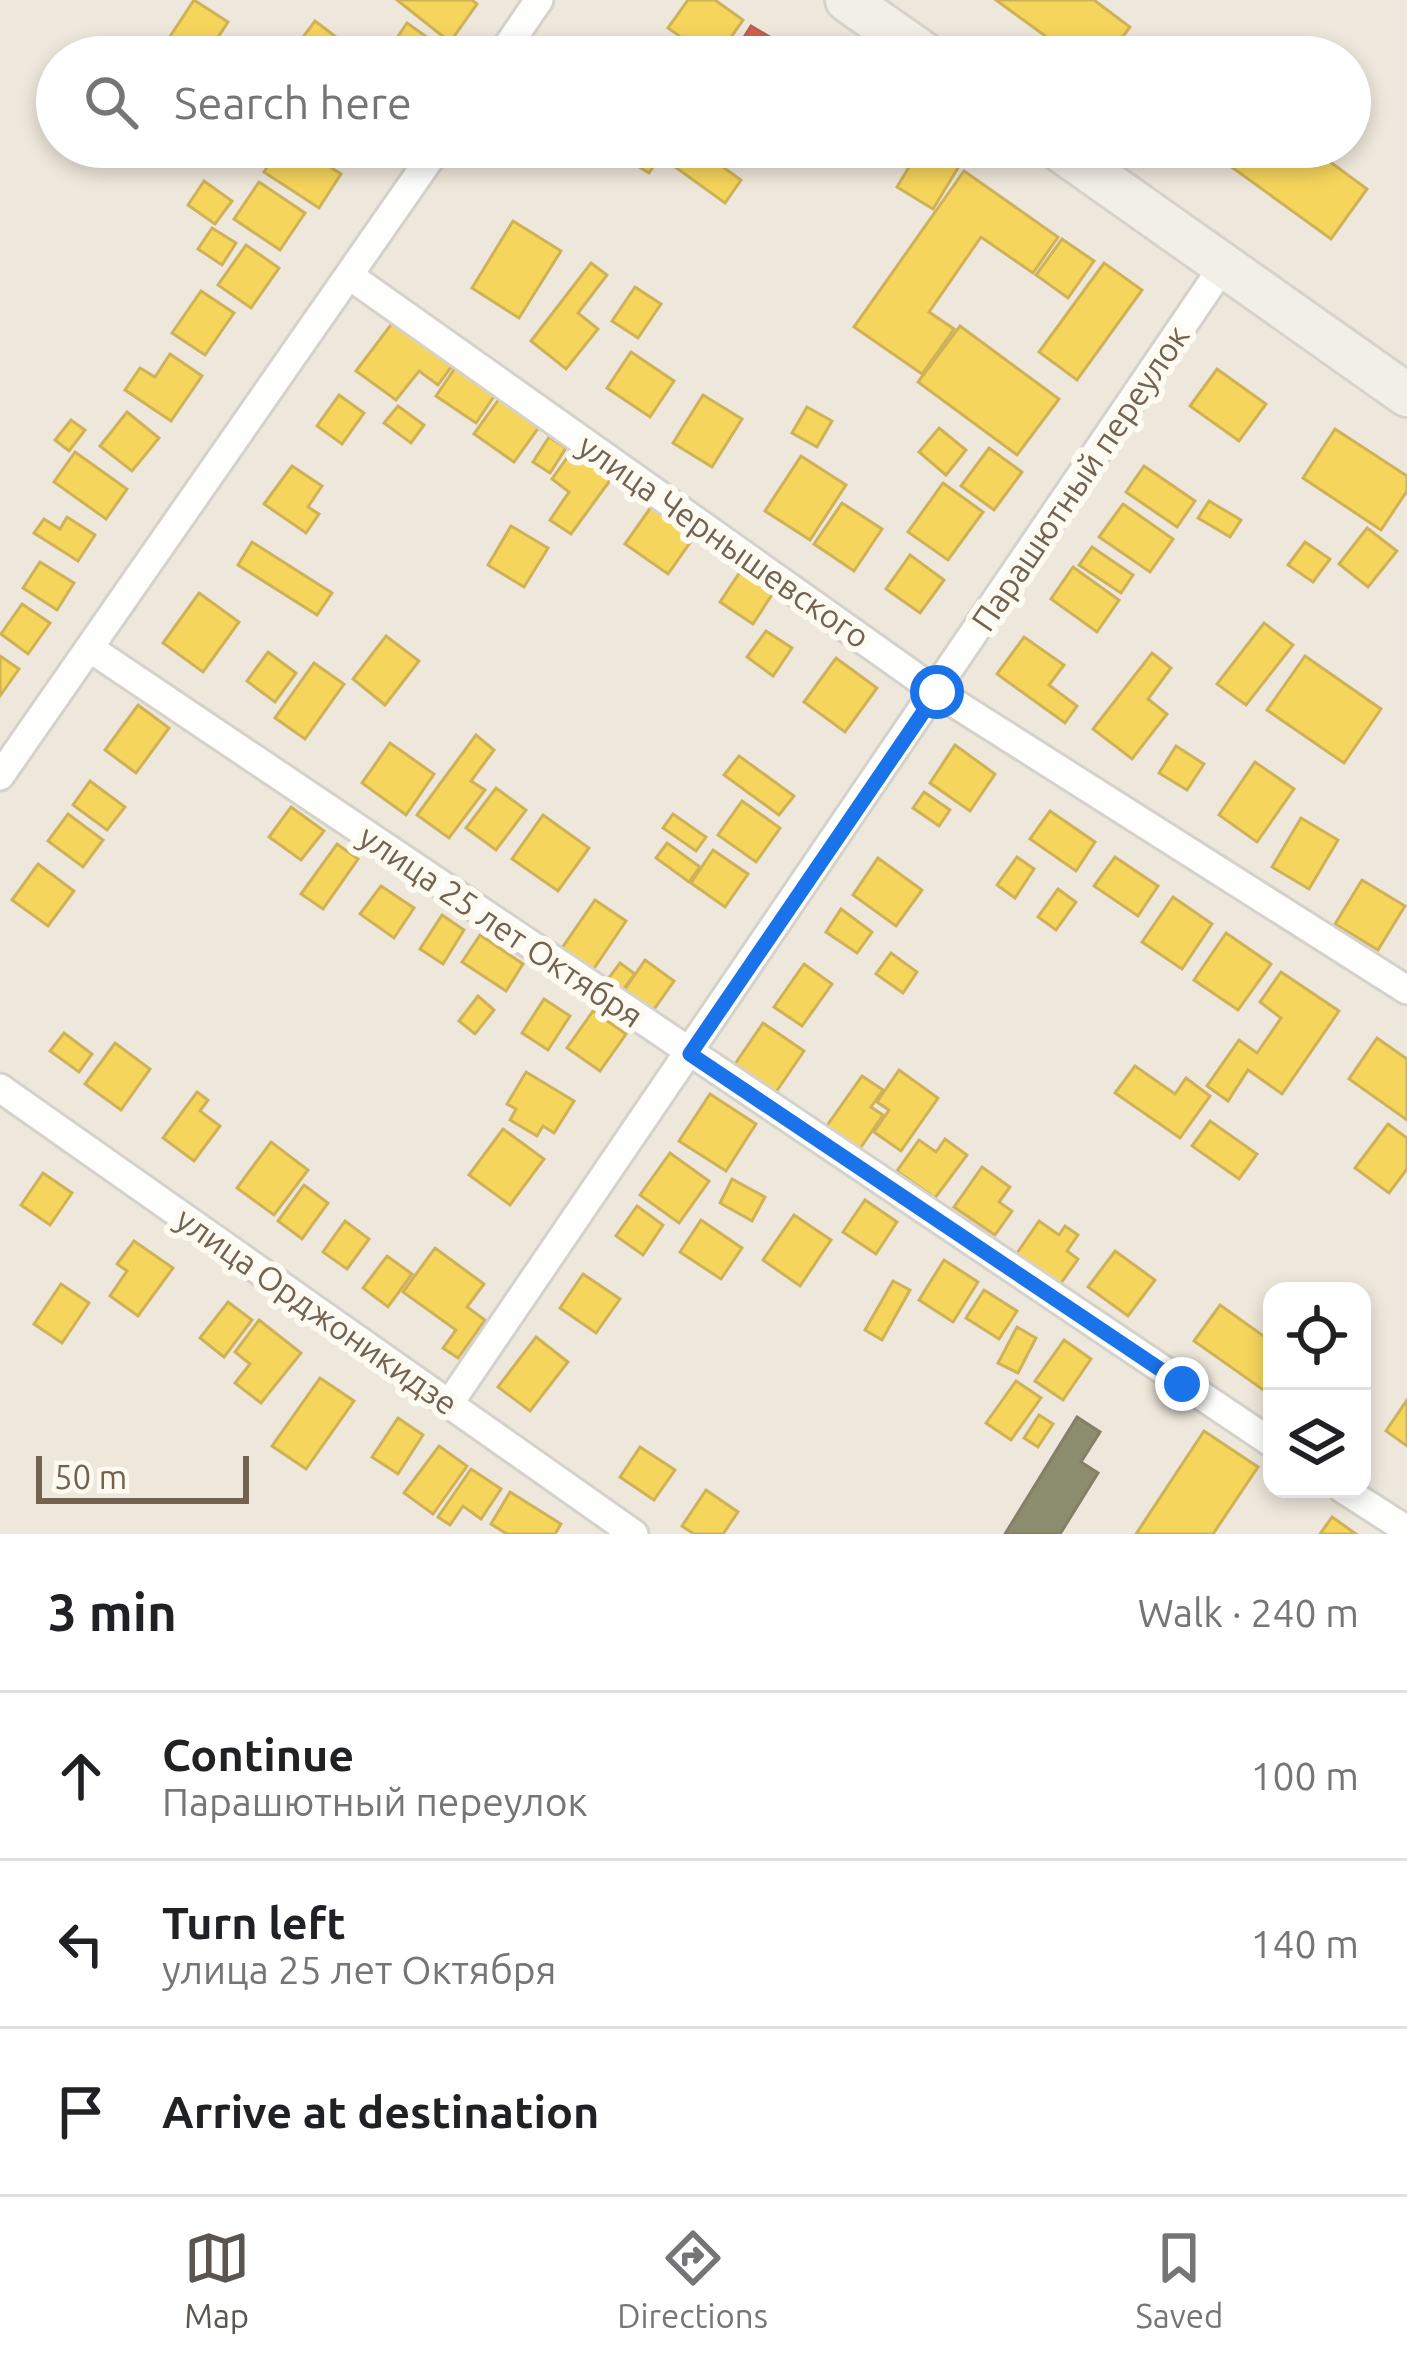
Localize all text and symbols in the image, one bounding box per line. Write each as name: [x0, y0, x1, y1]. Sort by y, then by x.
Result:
search box: [36, 36, 1371, 168]
icon: search: [78, 69, 144, 135]
text: Search here: [174, 77, 412, 128]
street label: Парашютный переулок: [964, 318, 1196, 637]
street label: улица Чернышевского: [572, 426, 877, 655]
route start: [910, 665, 964, 719]
street label: улица 25 лет Октября: [353, 817, 650, 1034]
street label: улица Орджоникидзе: [170, 1199, 465, 1422]
map controls: [1263, 1282, 1371, 1498]
button: locate: [1263, 1282, 1371, 1390]
route end: [1155, 1357, 1209, 1411]
button: layers: [1263, 1390, 1371, 1498]
scale bar: [36, 1450, 249, 1503]
text: 50 m: [54, 1458, 127, 1495]
text: 3 min: [48, 1583, 177, 1641]
text: Walk · 240 m: [1138, 1591, 1359, 1634]
text: Continue: [162, 1729, 354, 1780]
icon: ahead: [48, 1743, 114, 1809]
text: 100 m: [1250, 1754, 1359, 1797]
text: Парашютный переулок: [162, 1780, 588, 1823]
text: Turn left: [162, 1897, 346, 1948]
icon: left: [48, 1911, 114, 1977]
text: 140 m: [1250, 1922, 1359, 1965]
text: улица 25 лет Октября: [162, 1948, 557, 1991]
icon: arrive: [48, 2079, 114, 2145]
text: Arrive at destination: [162, 2086, 599, 2137]
tab: Map: [184, 2225, 250, 2334]
tab: Directions: [617, 2225, 768, 2334]
tab: Saved: [1135, 2225, 1223, 2334]

